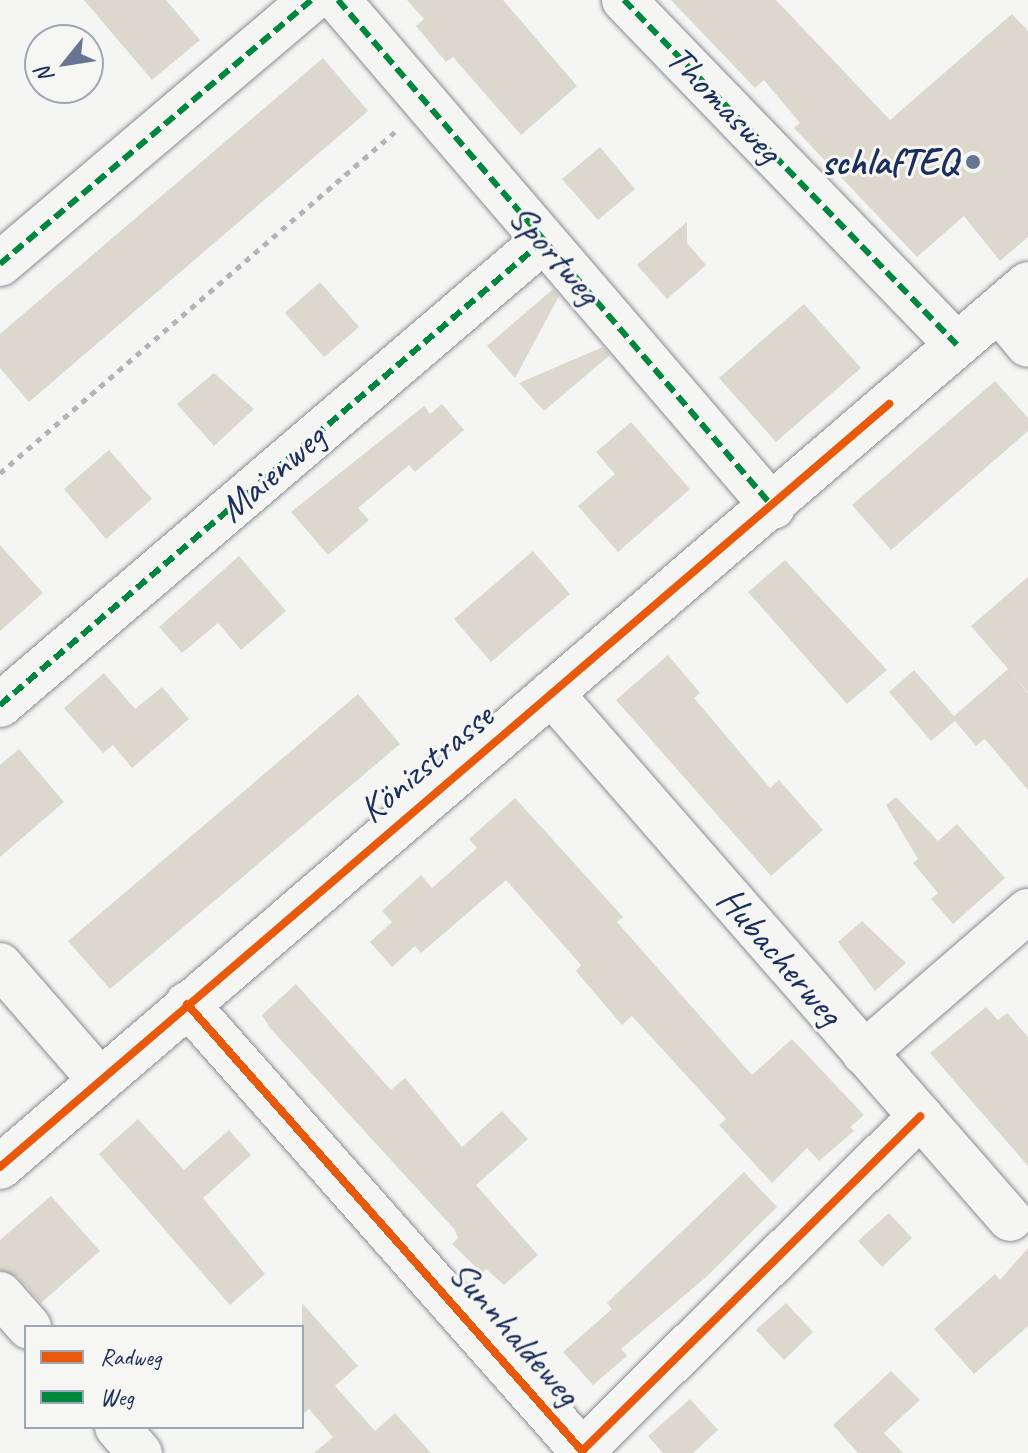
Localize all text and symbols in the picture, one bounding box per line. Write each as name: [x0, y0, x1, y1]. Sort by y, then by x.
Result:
north arrow: [24, 24, 104, 104]
street label: Thomasweg: [657, 36, 791, 172]
text: N: [29, 62, 60, 88]
place label: schlafTEQ: [821, 139, 957, 185]
marker: schlafTEQ: [964, 153, 982, 171]
street label: Sportweg: [499, 195, 611, 313]
street label: Maienweg: [209, 414, 335, 532]
street label: Könizstrasse: [350, 694, 502, 832]
street label: Hubacherweg: [707, 877, 853, 1035]
street label: Sunnhaldeweg: [440, 1251, 590, 1415]
legend: [24, 1325, 304, 1429]
text: Radweg: [100, 1342, 161, 1372]
text: Weg: [100, 1382, 134, 1412]

